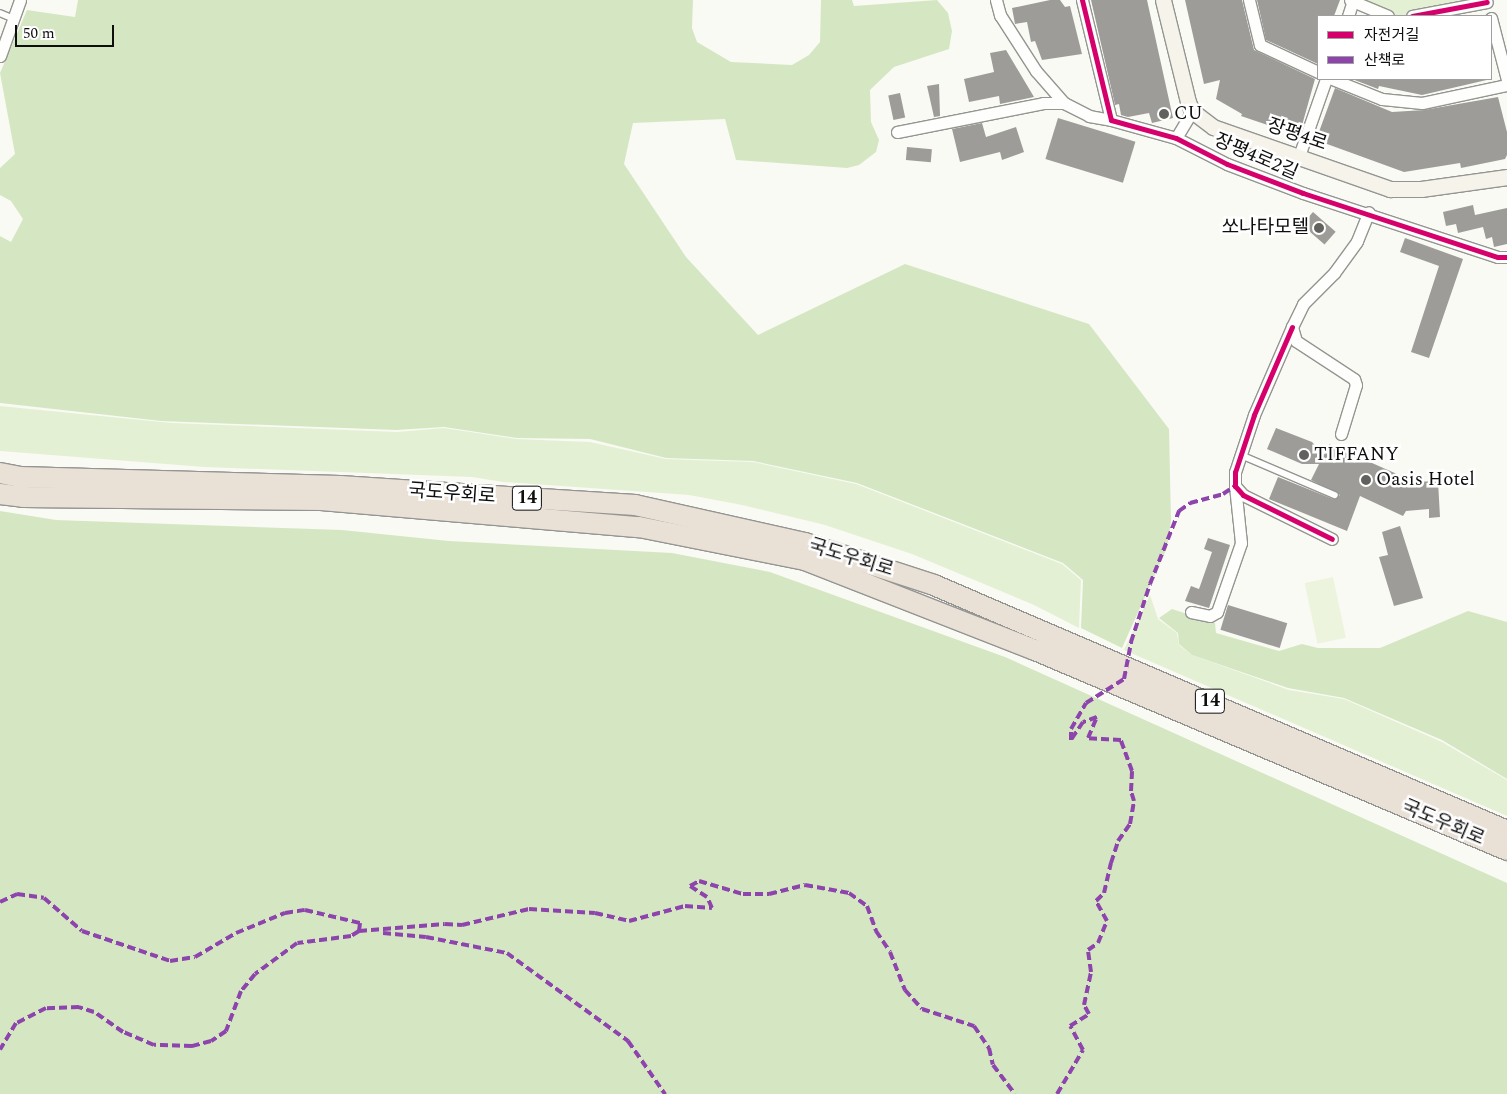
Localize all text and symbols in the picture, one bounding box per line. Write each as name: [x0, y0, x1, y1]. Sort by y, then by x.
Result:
scale bar: [18, 15, 116, 47]
legend: [1317, 15, 1492, 80]
text: 50 m: [23, 22, 55, 45]
text: 자전거길: [1364, 24, 1419, 47]
text: 산책로: [1364, 49, 1405, 72]
place label: CU: [1174, 103, 1203, 125]
marker: CU: [1158, 108, 1170, 120]
street label: 장평4로: [1264, 114, 1330, 156]
street label: 장평4로2길: [1211, 129, 1301, 185]
place label: 쏘나타모텔: [1222, 217, 1309, 239]
marker: 쏘나타모텔: [1313, 222, 1325, 234]
place label: TIFFANY: [1314, 444, 1399, 466]
marker: TIFFANY: [1298, 449, 1310, 461]
place label: Oasis Hotel: [1376, 469, 1475, 491]
marker: Oasis Hotel: [1360, 474, 1372, 486]
street label: 국도우회로: [408, 480, 496, 508]
road number: 14: [511, 482, 543, 514]
street label: 국도우회로: [806, 534, 896, 582]
road number: 14: [1194, 686, 1226, 716]
street label: 국도우회로: [1398, 795, 1488, 851]

